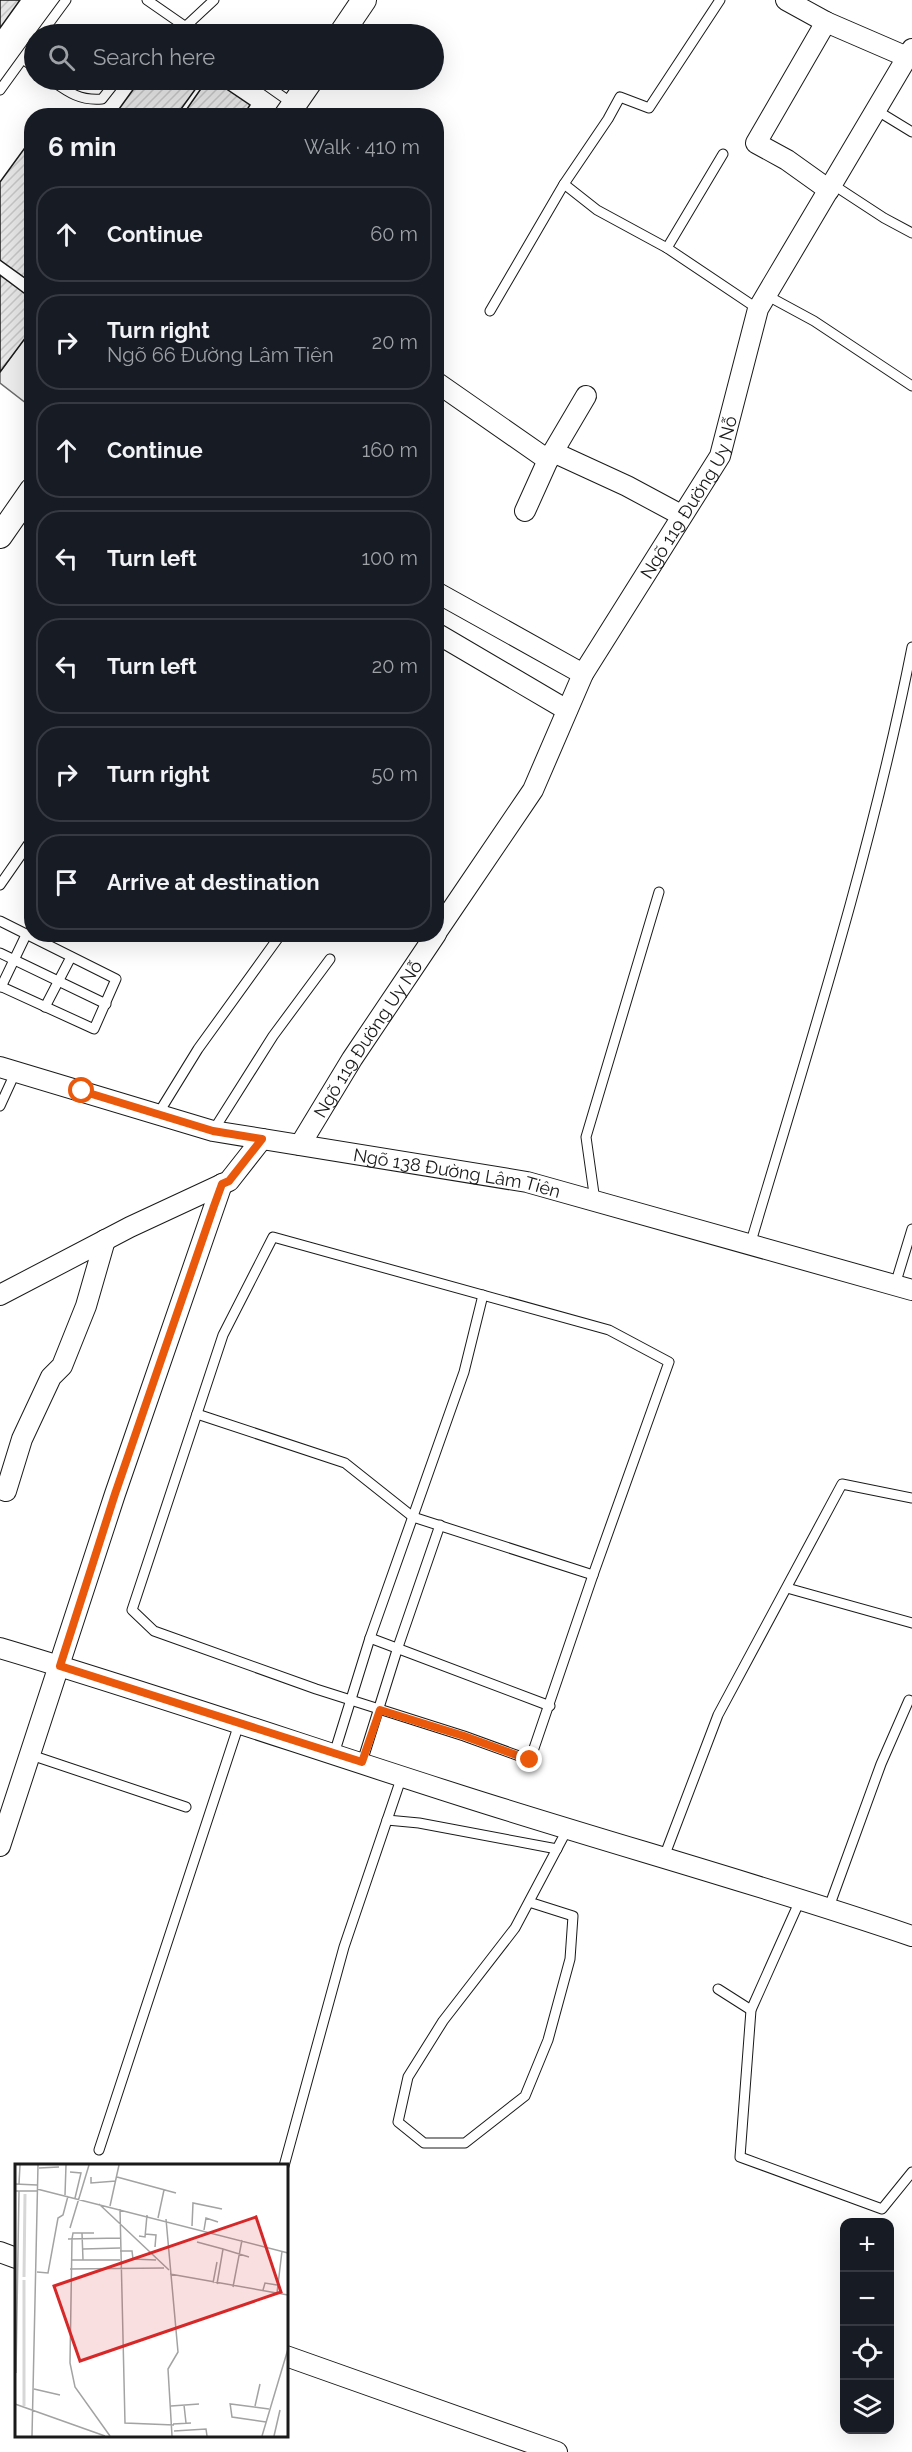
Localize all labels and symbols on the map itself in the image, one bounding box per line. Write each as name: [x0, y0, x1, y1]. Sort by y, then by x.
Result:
street label: Ngõ 119 Đường Uy Nỗ: [635, 413, 741, 582]
street label: Ngõ 119 Đường Uy Nỗ: [309, 956, 426, 1121]
route start: [68, 1077, 94, 1103]
street label: Ngõ 138 Đường Lâm Tiên: [352, 1143, 563, 1201]
route end: [516, 1746, 542, 1772]
inset map: [15, 2164, 288, 2437]

